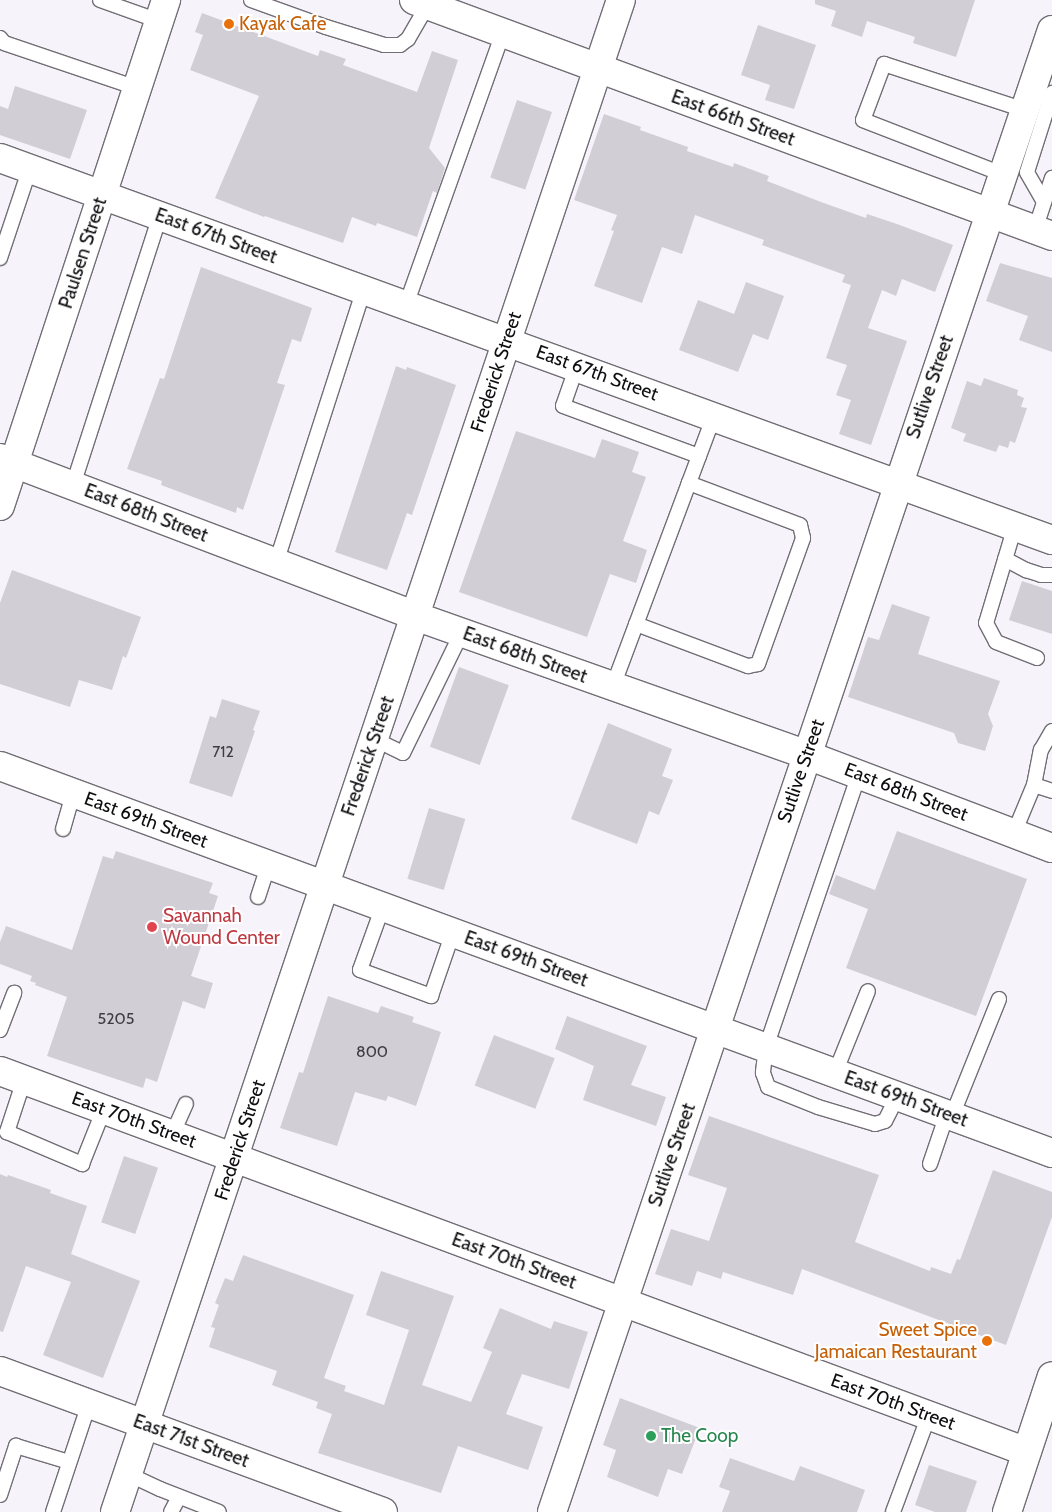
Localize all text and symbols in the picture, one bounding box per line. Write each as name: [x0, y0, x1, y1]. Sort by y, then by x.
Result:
place label: Kayak Cafe: [239, 13, 326, 35]
marker: Kayak Cafe: [223, 18, 235, 30]
street label: East 66th Street: [668, 85, 798, 151]
street label: Paulsen Street: [54, 195, 112, 311]
street label: East 67th Street: [152, 203, 280, 269]
street label: Frederick Street: [466, 309, 526, 435]
street label: Sutlive Street: [902, 332, 958, 442]
street label: East 67th Street: [533, 340, 661, 406]
street label: East 68th Street: [81, 479, 211, 547]
street label: East 68th Street: [460, 622, 590, 688]
street label: Frederick Street: [337, 693, 399, 819]
street label: Sutlive Street: [773, 716, 829, 826]
house number: 712: [212, 742, 234, 762]
street label: East 68th Street: [841, 758, 971, 826]
street label: East 69th Street: [81, 787, 211, 853]
place label: Savannah Wound Center: [163, 905, 280, 949]
marker: Savannah Wound Center: [145, 920, 159, 934]
street label: East 69th Street: [461, 926, 591, 992]
house number: 5205: [98, 1009, 134, 1029]
house number: 800: [356, 1042, 388, 1062]
street label: East 69th Street: [841, 1066, 971, 1132]
street label: Frederick Street: [210, 1077, 270, 1203]
street label: East 70th Street: [69, 1087, 199, 1153]
street label: Sutlive Street: [644, 1100, 700, 1210]
street label: East 70th Street: [449, 1228, 579, 1294]
place label: Sweet Spice Jamaican Restaurant: [815, 1319, 977, 1363]
marker: Sweet Spice Jamaican Restaurant: [981, 1335, 993, 1347]
street label: East 70th Street: [828, 1369, 958, 1435]
street label: East 71st Street: [130, 1410, 252, 1472]
place label: The Coop: [661, 1425, 738, 1447]
marker: The Coop: [645, 1430, 657, 1442]

